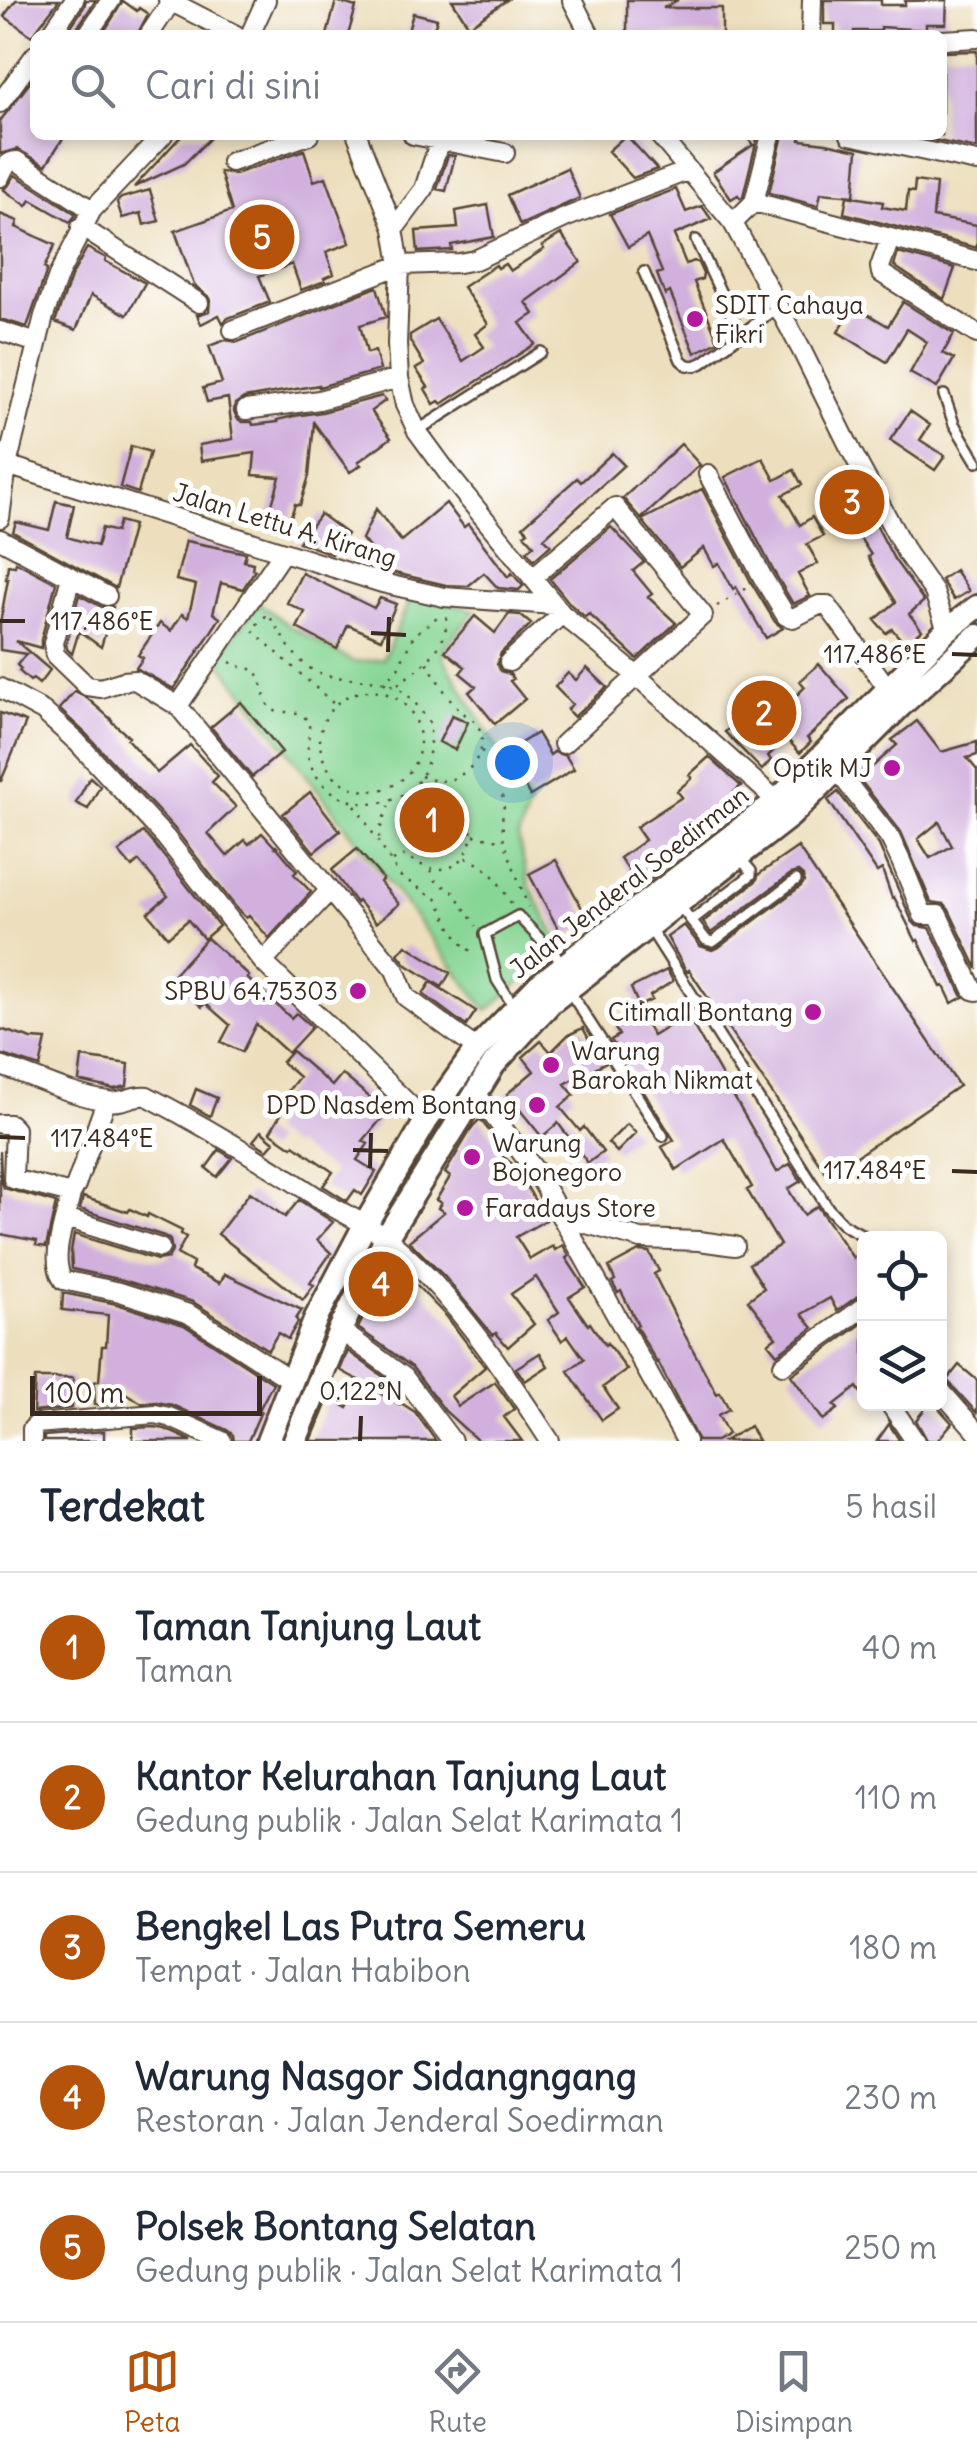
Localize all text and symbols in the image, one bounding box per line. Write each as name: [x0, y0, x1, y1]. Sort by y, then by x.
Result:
search box: [30, 30, 947, 140]
icon: search: [65, 58, 120, 113]
text: Cari di sini: [145, 62, 321, 109]
pin: 5: [230, 200, 294, 274]
place label: SDIT Cahaya Fikri: [715, 289, 864, 350]
marker: SDIT Cahaya Fikri: [684, 308, 706, 330]
pin: 3: [820, 464, 884, 540]
street label: Jalan Lettu A. Kirang: [169, 476, 401, 574]
text: 117.486°E: [50, 605, 154, 637]
text: 117.486°E: [823, 638, 927, 670]
pin: 2: [732, 676, 796, 750]
your location: [487, 737, 538, 788]
place label: Optik MJ: [773, 752, 872, 784]
marker: Optik MJ: [881, 757, 903, 779]
street label: Jalan Jenderal Soedirman: [503, 779, 755, 985]
pin: 1: [400, 782, 464, 858]
place label: SPBU 64.75303: [164, 975, 338, 1007]
marker: SPBU 64.75303: [347, 980, 369, 1002]
place label: Citimall Bontang: [608, 996, 793, 1028]
marker: Citimall Bontang: [802, 1001, 824, 1023]
place label: Warung Barokah Nikmat: [571, 1035, 753, 1096]
marker: Warung Barokah Nikmat: [540, 1054, 562, 1076]
place label: DPD Nasdem Bontang: [266, 1089, 517, 1121]
marker: DPD Nasdem Bontang: [526, 1094, 548, 1116]
text: 117.484°E: [50, 1122, 154, 1154]
place label: Warung Bojonegoro: [492, 1127, 622, 1188]
marker: Warung Bojonegoro: [461, 1146, 483, 1168]
text: 117.484°E: [823, 1154, 927, 1186]
place label: Faradays Store: [485, 1192, 656, 1224]
marker: Faradays Store: [454, 1197, 476, 1219]
map controls: [857, 1231, 947, 1411]
button: locate: [857, 1231, 947, 1321]
pin: 4: [348, 1246, 414, 1322]
button: layers: [857, 1321, 947, 1411]
scale bar: [30, 1371, 262, 1416]
text: 100 m: [45, 1375, 124, 1411]
text: 0.122°N: [319, 1375, 403, 1407]
text: Terdekat: [40, 1480, 205, 1532]
text: 5 hasil: [845, 1486, 937, 1527]
text: Taman Tanjung Laut: [135, 1603, 481, 1650]
text: 1: [66, 1627, 79, 1668]
text: 40 m: [862, 1627, 937, 1668]
text: Taman: [135, 1650, 233, 1691]
text: Kantor Kelurahan Tanjung Laut: [135, 1753, 666, 1800]
text: 2: [64, 1777, 81, 1818]
text: 110 m: [855, 1777, 937, 1818]
text: Gedung publik · Jalan Selat Karimata 1: [135, 1800, 683, 1841]
text: Bengkel Las Putra Semeru: [135, 1903, 586, 1950]
text: 3: [63, 1927, 82, 1968]
text: 180 m: [849, 1927, 937, 1968]
text: Tempat · Jalan Habibon: [135, 1950, 471, 1991]
text: Warung Nasgor Sidangngang: [135, 2053, 637, 2100]
text: 4: [63, 2077, 82, 2118]
text: 230 m: [845, 2077, 937, 2118]
text: Restoran · Jalan Jenderal Soedirman: [135, 2100, 664, 2141]
text: Polsek Bontang Selatan: [135, 2203, 536, 2250]
text: 5: [63, 2227, 82, 2268]
text: 250 m: [844, 2227, 937, 2268]
text: Gedung publik · Jalan Selat Karimata 1: [135, 2250, 683, 2291]
tab: Peta: [124, 2344, 180, 2440]
tab: Rute: [429, 2344, 487, 2440]
tab: Disimpan: [735, 2344, 853, 2440]

